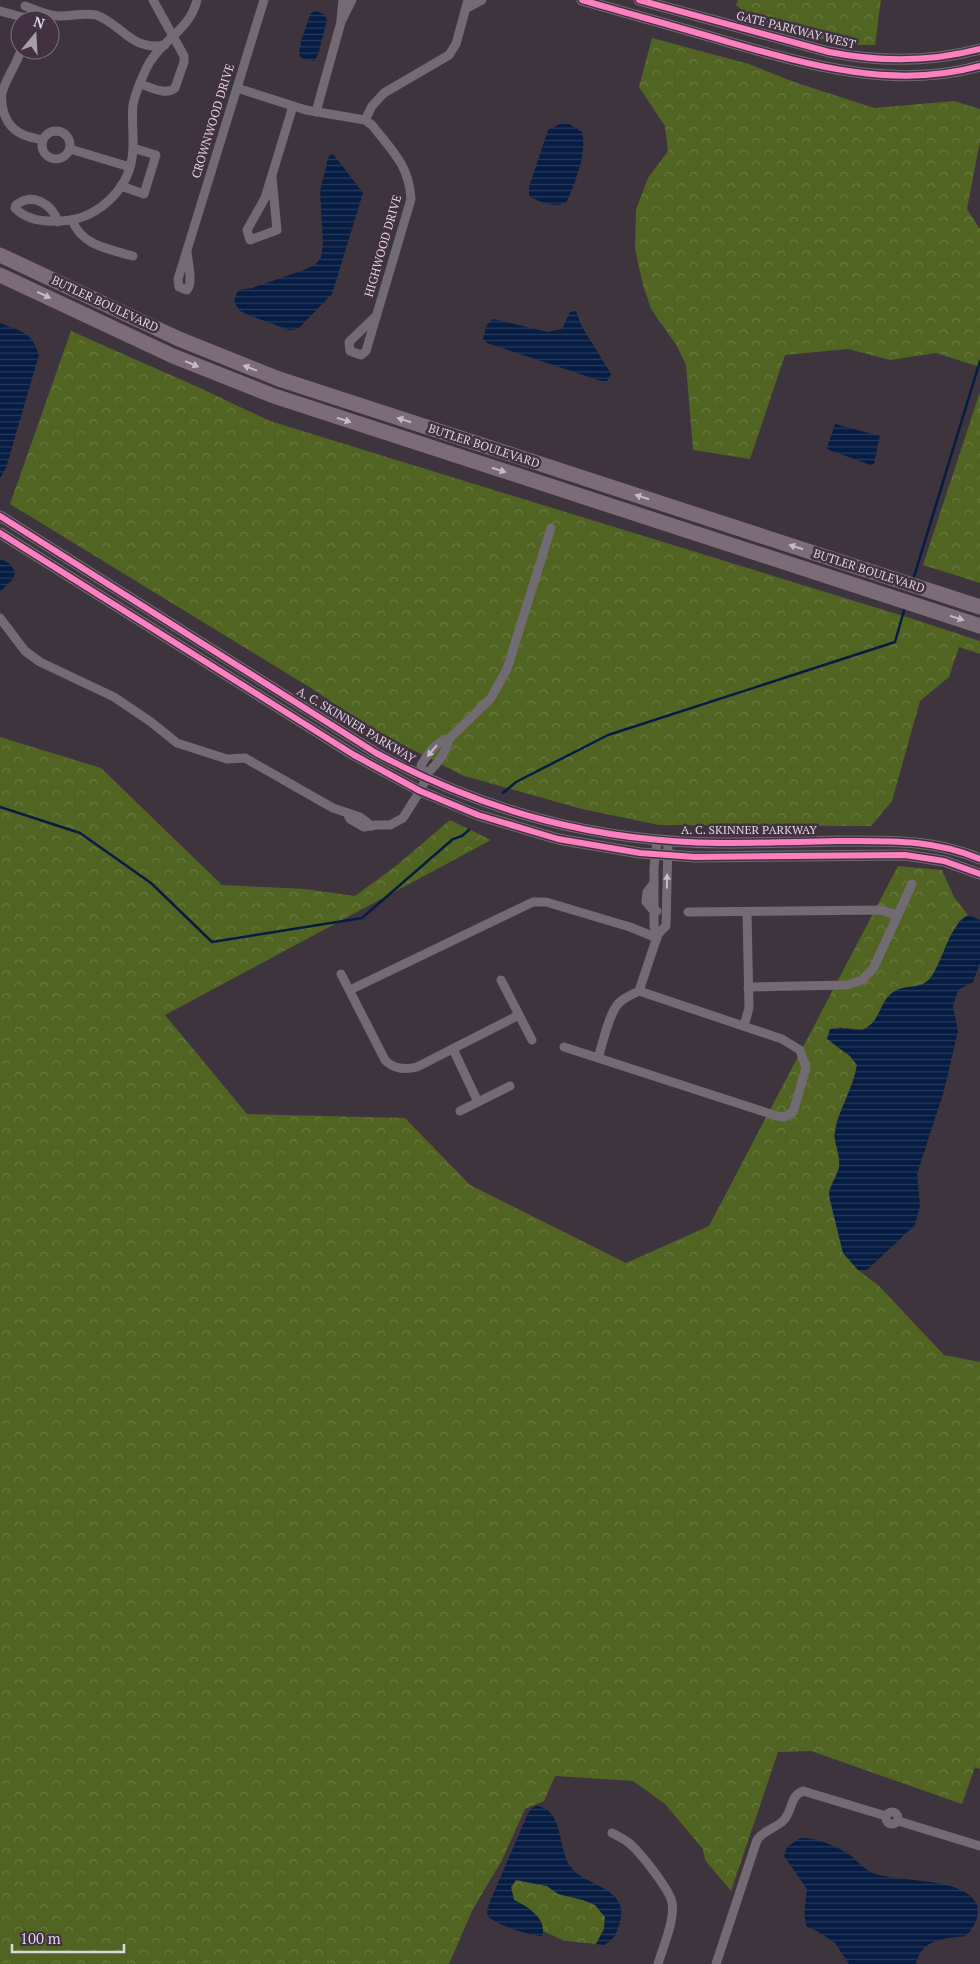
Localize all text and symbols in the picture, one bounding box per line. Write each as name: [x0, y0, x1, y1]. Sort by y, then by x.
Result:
street label: GATE PARKWAY WEST: [735, 7, 858, 52]
north arrow: [10, 10, 60, 60]
text: N: [31, 11, 48, 33]
street label: CROWNWOOD DRIVE: [188, 62, 237, 180]
street label: HIGHWOOD DRIVE: [361, 193, 404, 299]
street label: BUTLER BOULEVARD: [49, 272, 161, 335]
one-way arrow: [37, 292, 51, 300]
one-way arrow: [185, 360, 199, 368]
one-way arrow: [242, 364, 257, 372]
one-way arrow: [337, 416, 352, 424]
one-way arrow: [396, 416, 411, 424]
street label: BUTLER BOULEVARD: [427, 420, 542, 471]
one-way arrow: [491, 466, 506, 474]
one-way arrow: [634, 493, 649, 501]
one-way arrow: [789, 543, 804, 551]
street label: BUTLER BOULEVARD: [812, 545, 927, 596]
one-way arrow: [949, 615, 964, 622]
street label: A. C. SKINNER PARKWAY: [294, 683, 419, 766]
one-way arrow: [427, 745, 438, 757]
street label: A. C. SKINNER PARKWAY: [681, 822, 817, 837]
one-way arrow: [663, 873, 671, 889]
scale bar: [12, 1922, 125, 1954]
text: 100 m: [20, 1928, 61, 1948]

